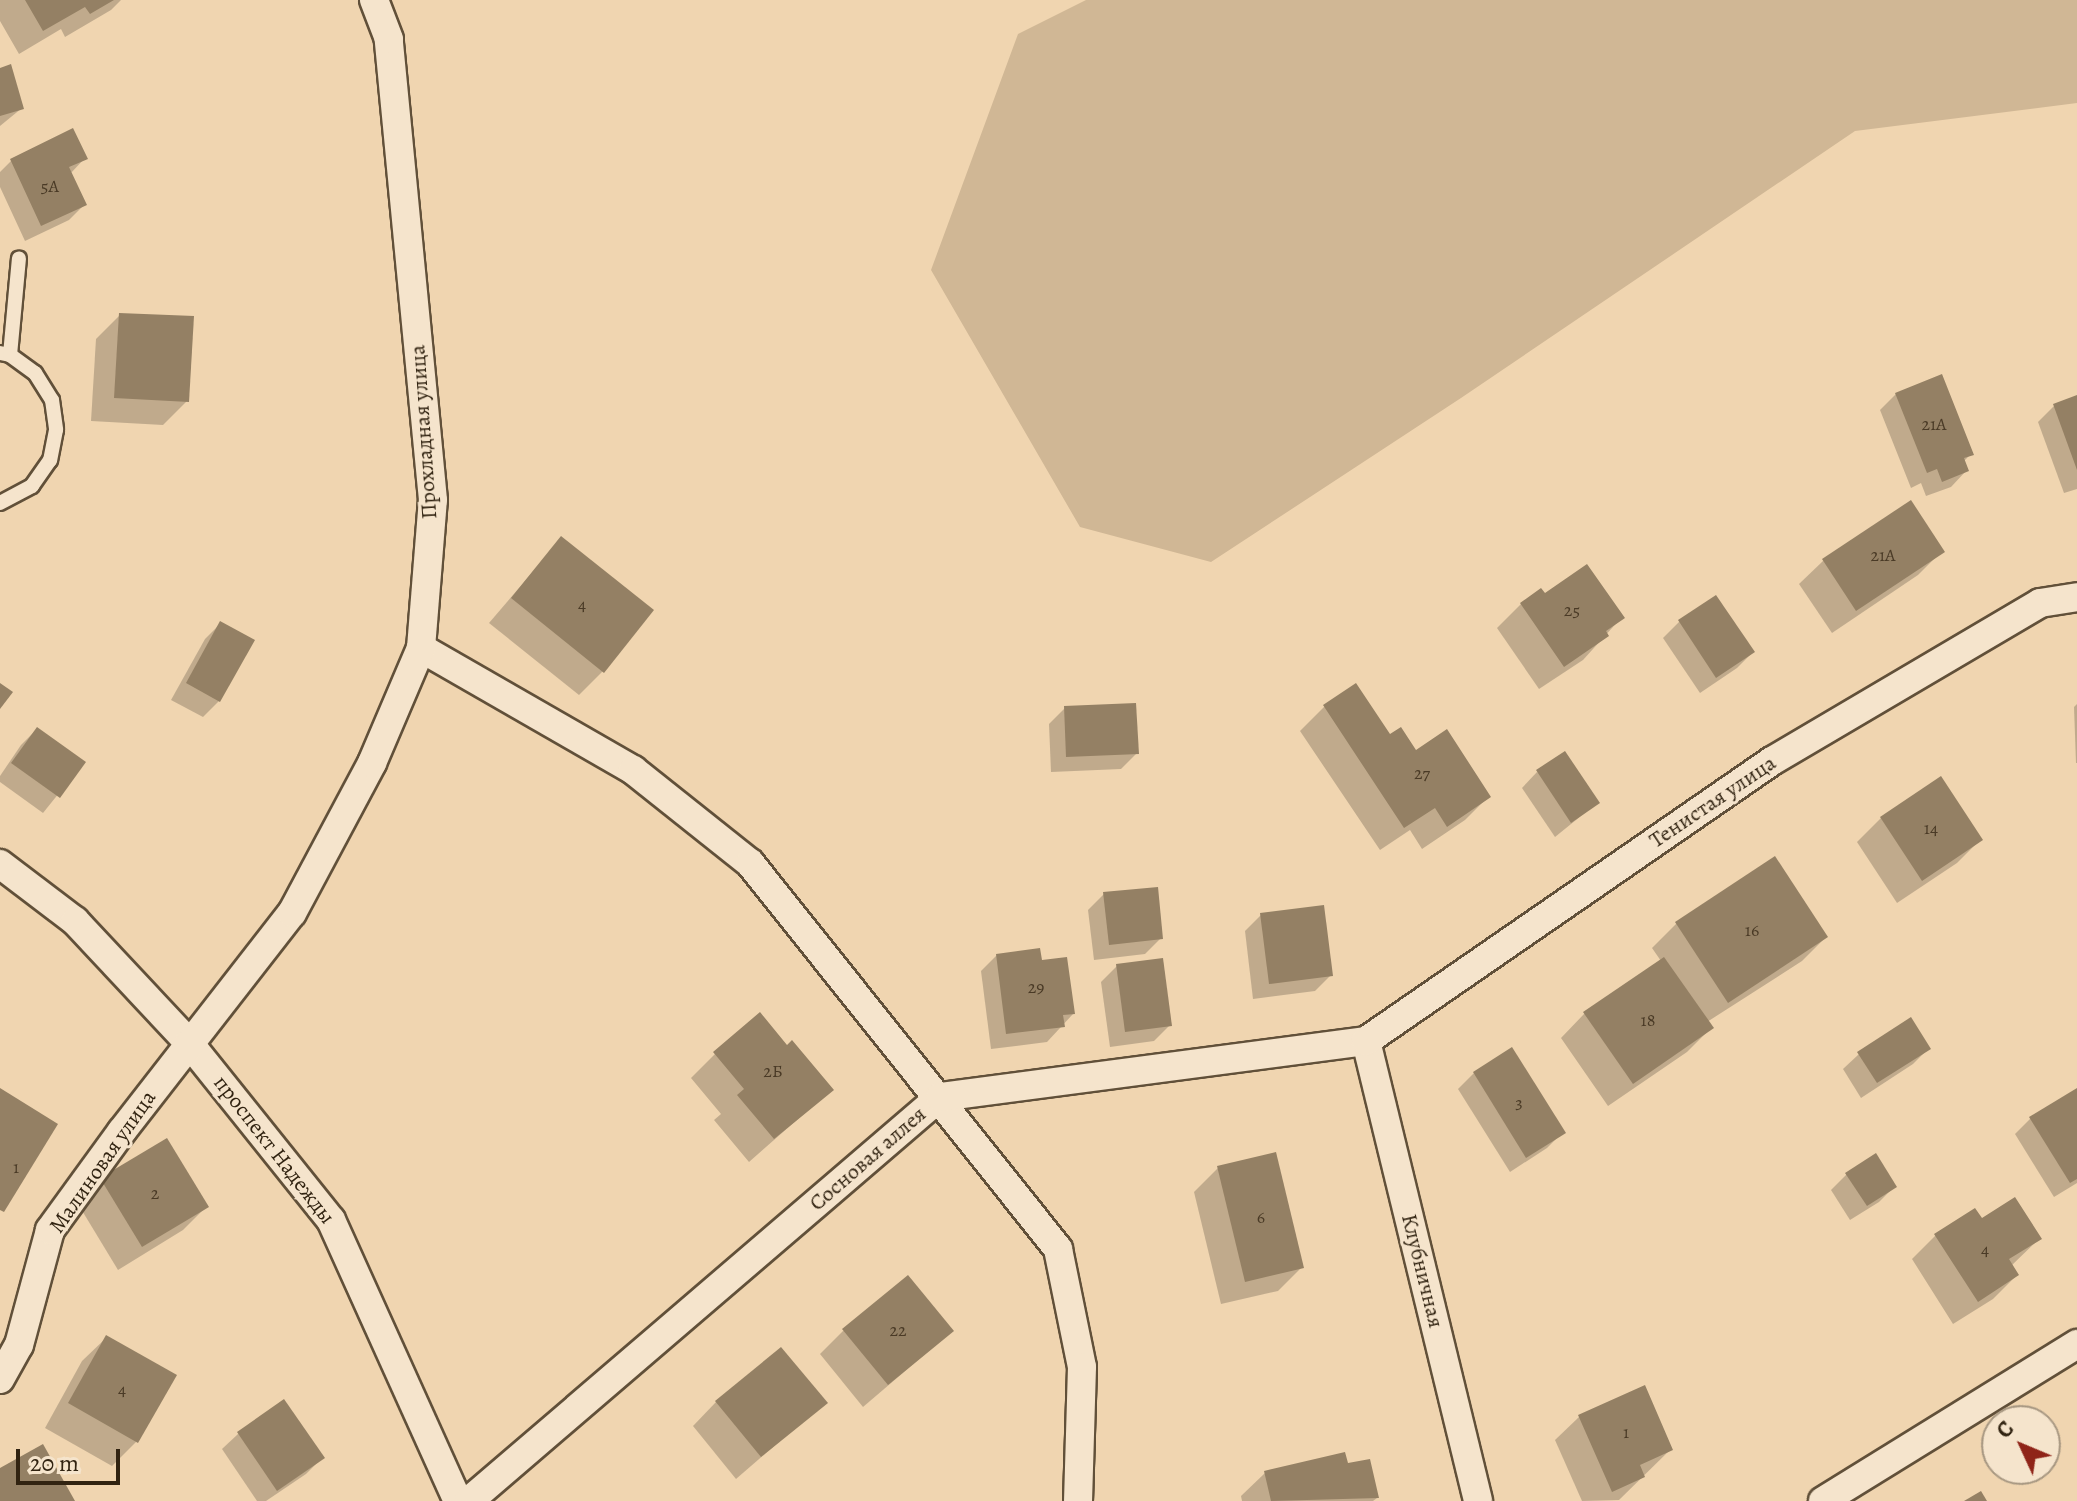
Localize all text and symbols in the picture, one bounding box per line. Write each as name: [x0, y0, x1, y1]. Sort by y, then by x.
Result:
house number: 5А: [41, 175, 59, 197]
street label: Прохладная улица: [405, 344, 443, 520]
house number: 21А: [1921, 413, 1947, 435]
house number: 21А: [1870, 544, 1896, 566]
house number: 4: [578, 593, 586, 615]
house number: 25: [1564, 599, 1580, 621]
street label: Тенистая улица: [1645, 750, 1781, 854]
house number: 27: [1414, 762, 1430, 784]
house number: 14: [1924, 817, 1938, 839]
house number: 16: [1745, 919, 1759, 941]
house number: 29: [1028, 976, 1044, 998]
house number: 18: [1641, 1009, 1655, 1031]
house number: 2Б: [763, 1060, 783, 1082]
street label: проспект Надежды: [208, 1070, 340, 1230]
street label: Малиновая улица: [44, 1086, 162, 1238]
house number: 3: [1515, 1091, 1523, 1113]
street label: Сосновая аллея: [804, 1101, 932, 1217]
house number: 1: [13, 1156, 19, 1178]
house number: 2: [151, 1182, 159, 1204]
house number: 6: [1257, 1206, 1265, 1228]
street label: Клубничная: [1395, 1211, 1449, 1331]
house number: 4: [1981, 1238, 1989, 1260]
house number: 22: [889, 1319, 907, 1341]
house number: 4: [118, 1378, 126, 1400]
north arrow: [1981, 1405, 2061, 1485]
text: С: [1990, 1414, 2021, 1445]
house number: 1: [1623, 1421, 1629, 1443]
scale bar: [20, 1433, 124, 1483]
text: 20 m: [30, 1447, 79, 1479]

